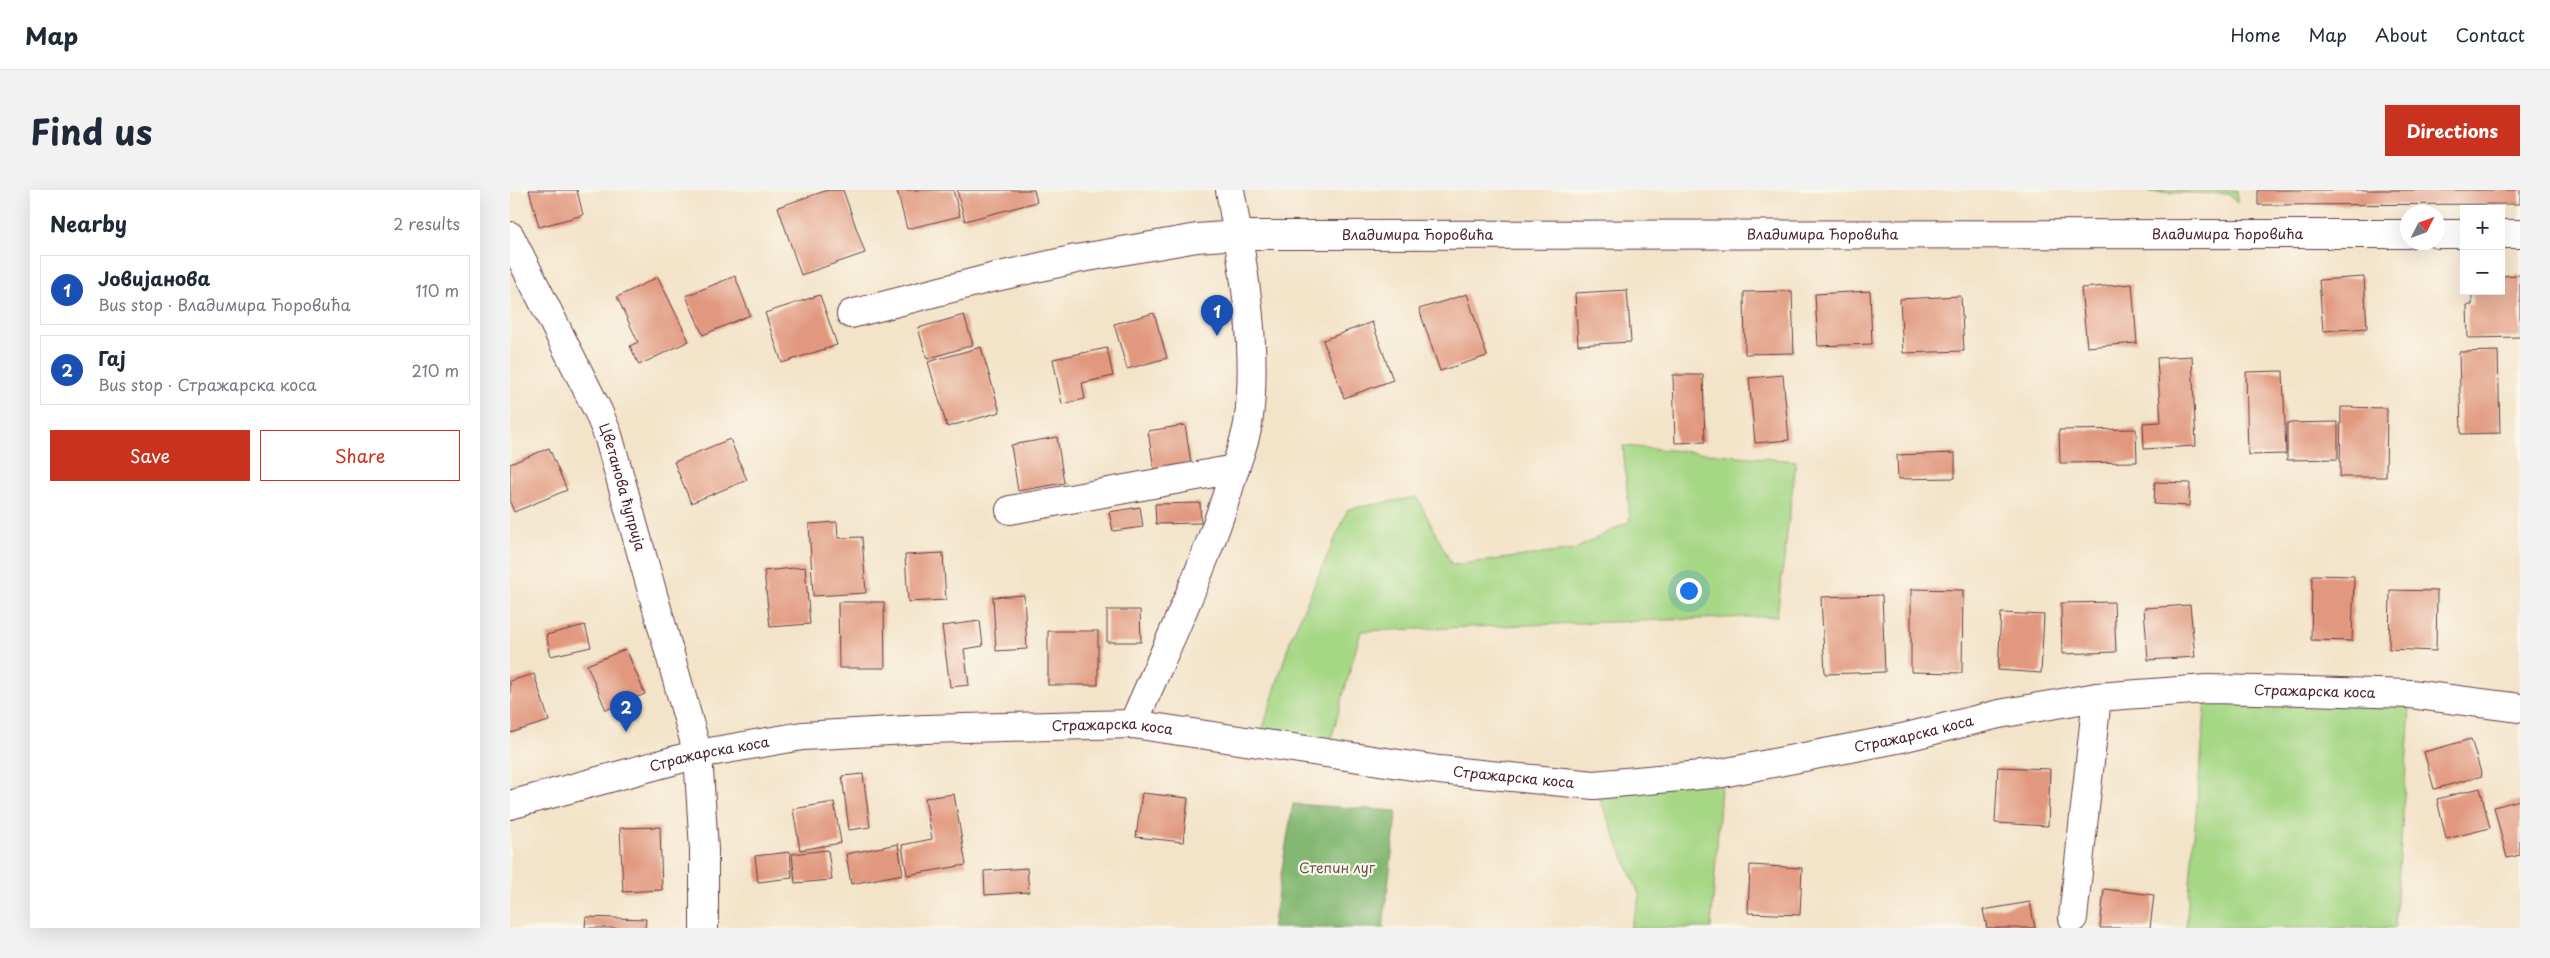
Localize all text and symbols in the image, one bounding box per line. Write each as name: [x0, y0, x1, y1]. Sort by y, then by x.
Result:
text: Map: [25, 17, 78, 53]
text: Home: [2230, 21, 2280, 48]
text: Map: [2308, 21, 2347, 48]
text: About: [2375, 21, 2427, 48]
text: Contact: [2455, 21, 2525, 48]
text: Find us: [30, 104, 152, 157]
button: Directions: [2385, 105, 2520, 156]
north arrow: [2400, 205, 2445, 250]
map controls: [2460, 205, 2505, 295]
button: +: [2460, 205, 2505, 250]
text: Nearby: [50, 207, 127, 239]
text: 2 results: [393, 211, 460, 235]
street label: Владимира Ћоровића: [1747, 223, 1898, 245]
street label: Владимира Ћоровића: [2152, 223, 2303, 244]
street label: Владимира Ћоровића: [1342, 224, 1493, 245]
button: −: [2460, 250, 2505, 295]
text: Јовијанова: [98, 264, 210, 292]
text: 1: [63, 278, 71, 302]
text: 110 m: [416, 278, 459, 302]
text: Bus stop · Владимира Ћоровића: [98, 292, 351, 316]
pin: 1: [1201, 295, 1233, 336]
text: Гај: [98, 344, 126, 372]
text: 2: [61, 358, 73, 382]
text: 210 m: [411, 358, 459, 382]
text: Bus stop · Стражарска коса: [98, 372, 317, 396]
street label: Цветанова ћуприја: [594, 420, 651, 554]
button: Save: [50, 430, 250, 481]
button: Share: [260, 430, 460, 481]
your location: [1676, 578, 1702, 604]
street label: Стражарска коса: [2254, 679, 2376, 703]
pin: 2: [610, 691, 642, 732]
street label: Стражарска коса: [1852, 710, 1976, 757]
street label: Стражарска коса: [1051, 713, 1175, 740]
street label: Стражарска коса: [647, 731, 771, 777]
street label: Стражарска коса: [1452, 760, 1576, 793]
park label: Степин луг: [1299, 857, 1376, 878]

